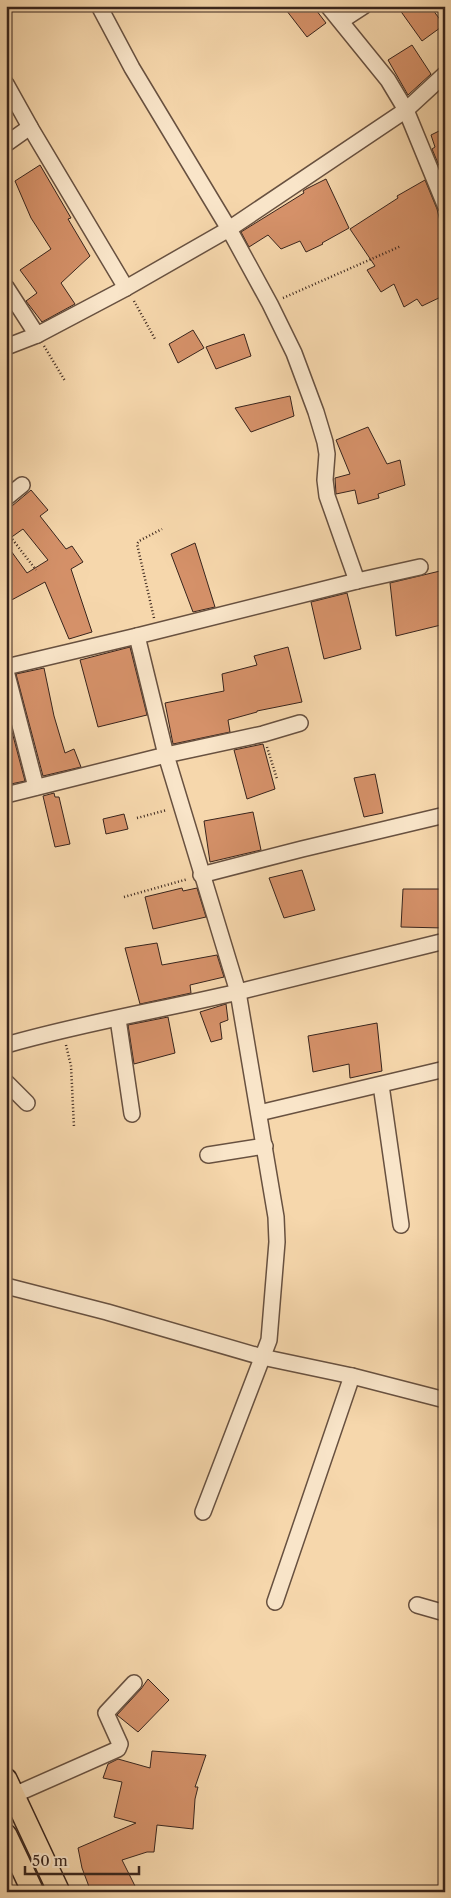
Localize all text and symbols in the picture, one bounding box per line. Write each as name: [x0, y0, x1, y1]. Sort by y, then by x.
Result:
scale bar: [25, 1843, 139, 1875]
text: 50 m: [32, 1851, 68, 1870]

